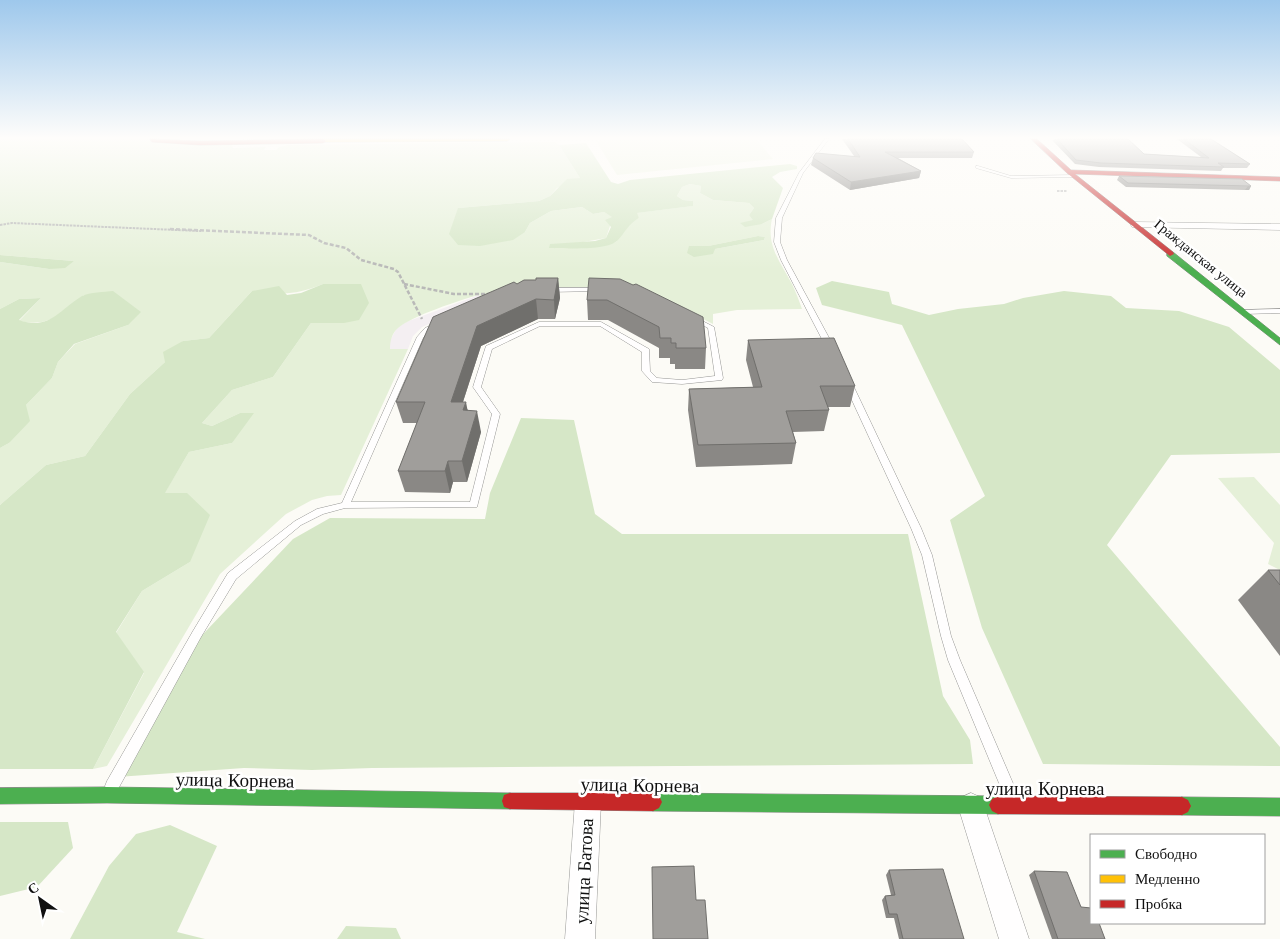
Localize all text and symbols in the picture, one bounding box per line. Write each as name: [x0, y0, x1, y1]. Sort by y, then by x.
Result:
street label: Гражданская улица: [1151, 215, 1252, 302]
street label: улица Корнева: [175, 767, 295, 793]
street label: улица Корнева: [580, 772, 700, 798]
street label: улица Корнева: [986, 777, 1105, 800]
street label: улица Батова: [570, 817, 598, 924]
legend: [1090, 834, 1265, 924]
text: Свободно: [1135, 844, 1197, 863]
text: Медленно: [1135, 869, 1200, 888]
north arrow: [15, 874, 65, 924]
text: С: [24, 878, 42, 898]
text: Пробка: [1135, 894, 1183, 913]

